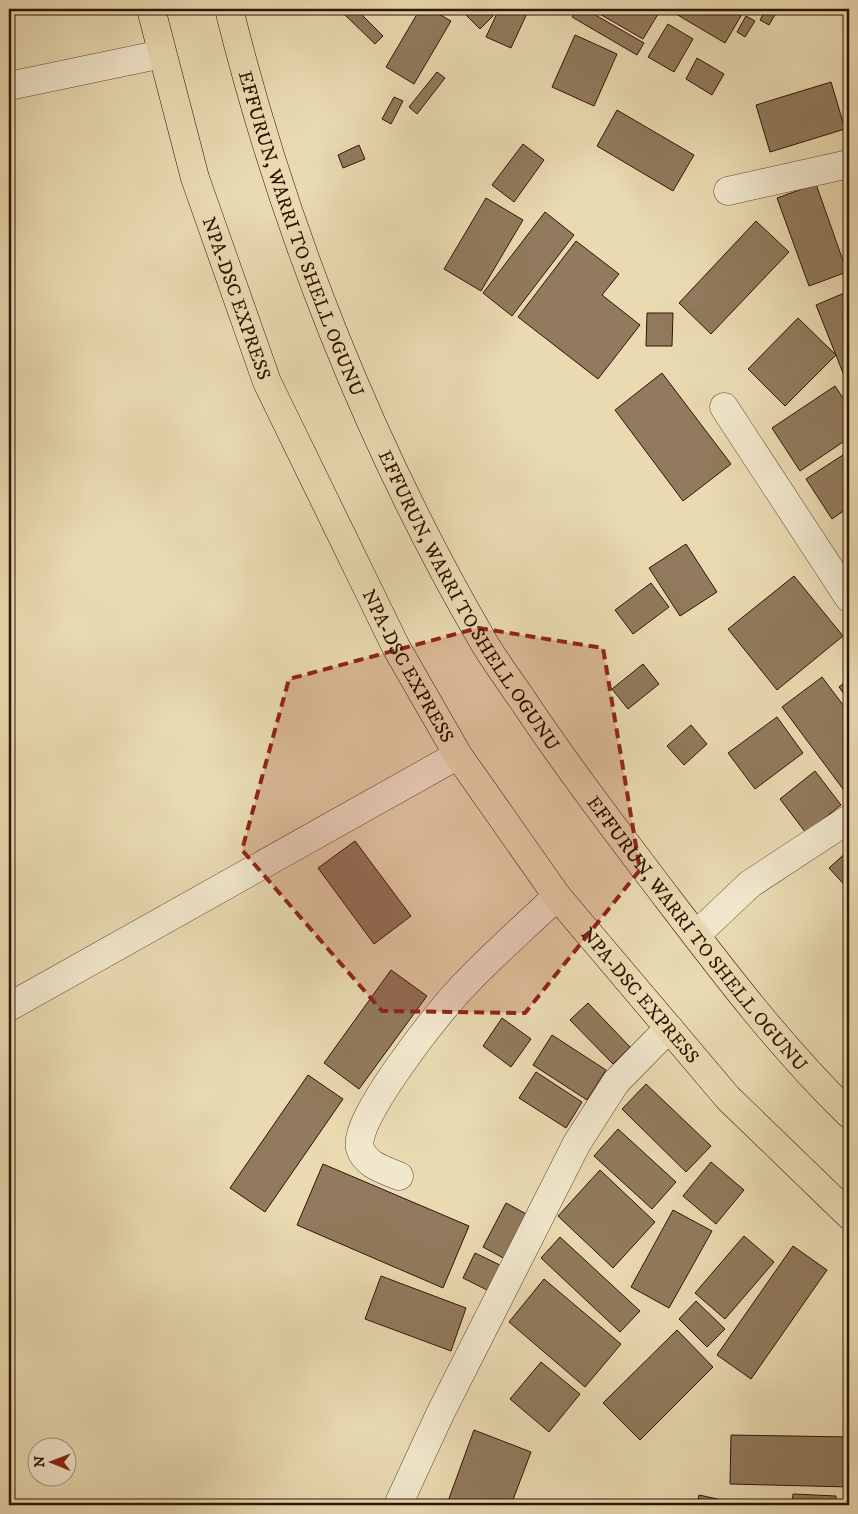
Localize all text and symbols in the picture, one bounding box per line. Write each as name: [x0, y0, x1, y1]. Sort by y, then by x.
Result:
street label: EFFURUN, WARRI TO SHELL OGUNU: [233, 68, 369, 400]
street label: NPA-DSC EXPRESS: [197, 214, 275, 383]
street label: EFFURUN, WARRI TO SHELL OGUNU: [372, 447, 564, 756]
street label: NPA-DSC EXPRESS: [357, 586, 458, 747]
street label: EFFURUN, WARRI TO SHELL OGUNU: [581, 792, 812, 1077]
street label: NPA-DSC EXPRESS: [575, 923, 704, 1069]
north arrow: [28, 1436, 78, 1486]
text: N: [31, 1455, 49, 1468]

